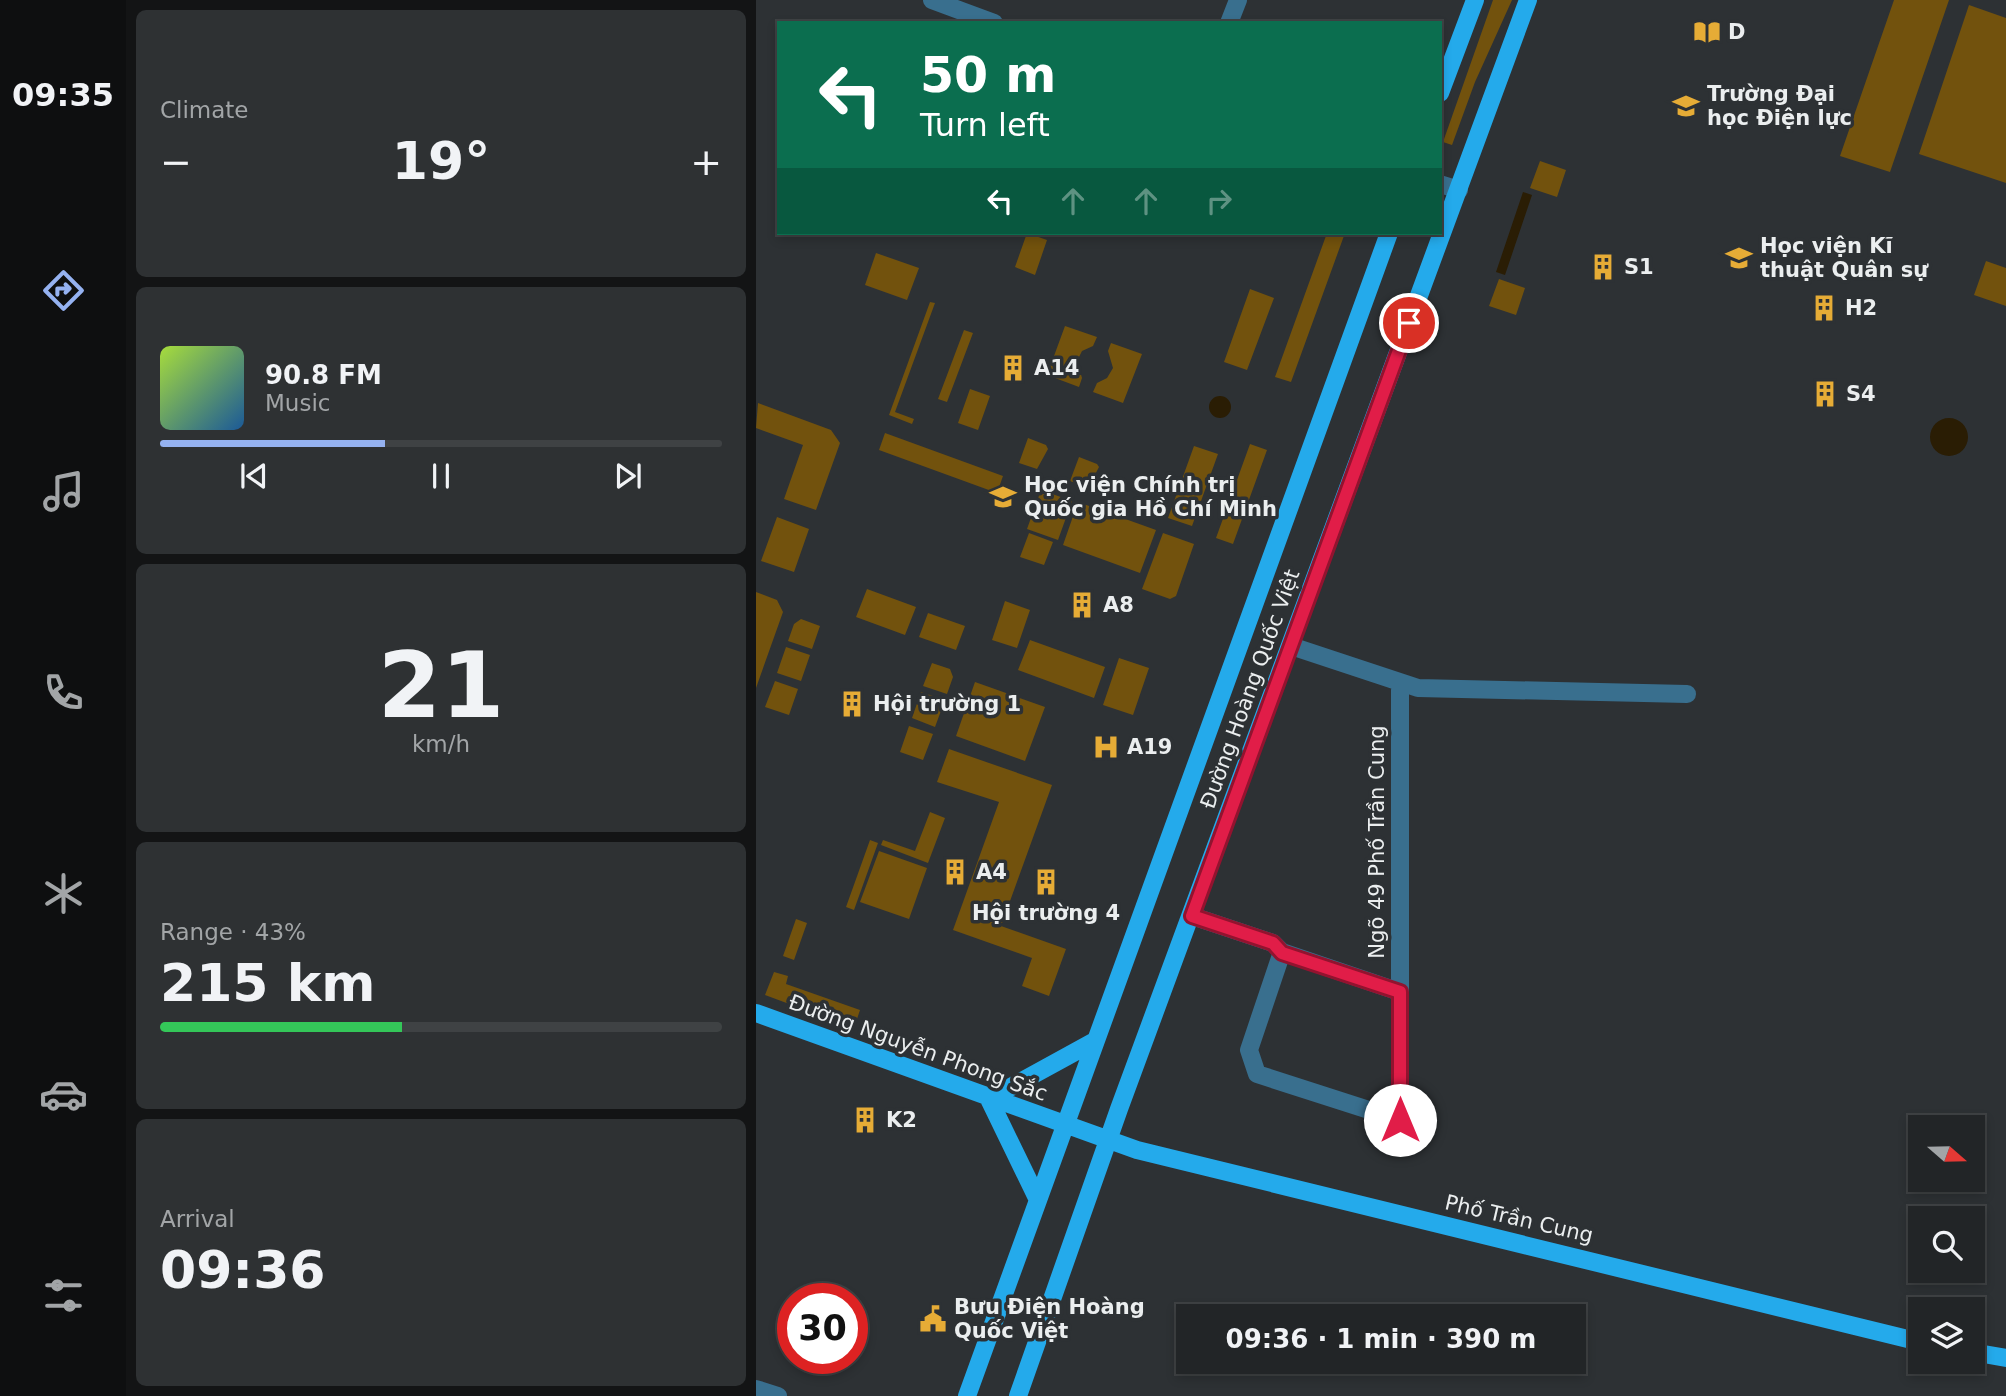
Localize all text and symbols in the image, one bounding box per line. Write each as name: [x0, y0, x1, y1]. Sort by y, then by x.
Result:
library icon: D: [1692, 17, 1722, 47]
place label: D: [1728, 20, 1745, 44]
text: 50 m: [920, 47, 1056, 104]
icon: left: [805, 49, 896, 140]
text: 09:35: [12, 76, 114, 114]
place label: Trường Đại học Điện lực: [1707, 82, 1852, 130]
school or university icon: Trường Đại học Điện lực: [1671, 91, 1701, 121]
text: Climate: [160, 97, 249, 123]
text: Turn left: [920, 106, 1050, 144]
text: 19°: [392, 131, 490, 191]
text: −: [160, 140, 192, 184]
text: +: [690, 140, 722, 184]
icon: left: [981, 182, 1019, 220]
icon: ahead: [1054, 182, 1092, 220]
icon: ahead: [1127, 182, 1165, 220]
icon: right: [1200, 182, 1238, 220]
place label: Học viện Kĩ thuật Quân sự: [1760, 234, 1929, 282]
school or university icon: Học viện Kĩ thuật Quân sự: [1724, 243, 1754, 273]
building icon: S1: [1588, 252, 1618, 282]
place label: S1: [1624, 255, 1654, 279]
icon: directions: [39, 266, 88, 315]
pin: [1379, 293, 1439, 353]
building icon: H2: [1809, 293, 1839, 323]
place label: H2: [1845, 296, 1877, 320]
icon: arrive: [1390, 304, 1428, 342]
building icon: A14: [998, 353, 1028, 383]
place label: A14: [1034, 356, 1079, 380]
text: 90.8 FM: [265, 360, 382, 390]
building icon: S4: [1810, 379, 1840, 409]
place label: S4: [1846, 382, 1876, 406]
text: Music: [265, 390, 330, 416]
icon: previous: [235, 457, 273, 495]
icon: pause: [422, 457, 460, 495]
icon: next: [609, 457, 647, 495]
icon: music: [39, 467, 88, 516]
place label: Học viện Chính trị Quốc gia Hồ Chí Minh: [1024, 473, 1277, 521]
school or university icon: Học viện Chính trị Quốc gia Hồ Chí Minh: [988, 482, 1018, 512]
street label: Đường Hoàng Quốc Việt: [1196, 566, 1304, 812]
building icon: A8: [1067, 590, 1097, 620]
place label: A8: [1103, 593, 1134, 617]
text: 21: [378, 633, 504, 738]
icon: phone: [39, 668, 88, 717]
building icon: Hội trường 1: [837, 689, 867, 719]
place label: Hội trường 1: [873, 692, 1021, 716]
street label: Ngõ 49 Phố Trần Cung: [1365, 725, 1389, 959]
text: km/h: [412, 731, 470, 757]
hospital icon: A19: [1091, 732, 1121, 762]
place label: A19: [1127, 735, 1172, 759]
building icon: A4: [940, 857, 970, 887]
place label: A4: [976, 860, 1007, 884]
building icon: Hội trường 4: [1031, 867, 1061, 897]
icon: climate: [39, 869, 88, 918]
place label: Hội trường 4: [972, 901, 1120, 925]
text: Range · 43%: [160, 919, 306, 945]
text: 215 km: [160, 953, 375, 1013]
street label: Đường Nguyễn Phong Sắc: [785, 989, 1051, 1106]
icon: car: [39, 1070, 88, 1119]
position arrow: [1363, 1083, 1437, 1157]
building icon: K2: [850, 1105, 880, 1135]
place label: K2: [886, 1108, 917, 1132]
north arrow: [1908, 1115, 1984, 1192]
map controls: [1908, 1115, 1985, 1374]
street label: Phố Trần Cung: [1443, 1190, 1595, 1248]
text: Arrival: [160, 1206, 235, 1232]
button: search: [1908, 1206, 1985, 1283]
text: 09:36: [160, 1240, 326, 1300]
icon: filters: [39, 1271, 88, 1320]
speed limit sign: 30: [777, 1283, 868, 1374]
place label: Bưu Điện Hoàng Quốc Việt: [954, 1295, 1145, 1343]
button: layers: [1908, 1297, 1985, 1374]
public building icon: Bưu Điện Hoàng Quốc Việt: [918, 1304, 948, 1334]
text: 09:36 · 1 min · 390 m: [1226, 1324, 1536, 1354]

